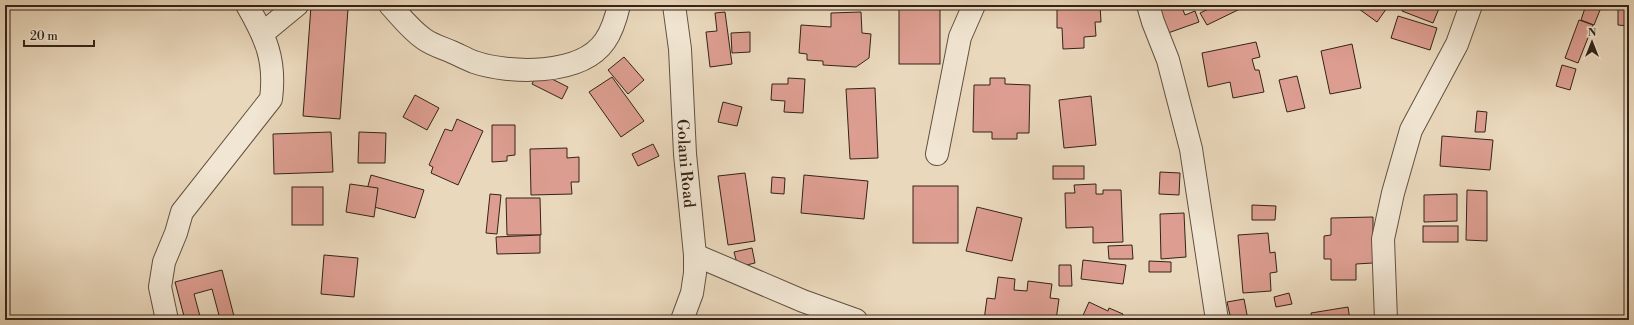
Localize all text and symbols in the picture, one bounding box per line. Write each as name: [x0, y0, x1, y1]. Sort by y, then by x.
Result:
scale bar: [24, 22, 94, 48]
north arrow: [1572, 22, 1612, 62]
text: N: [1588, 26, 1597, 40]
text: 20 m: [30, 29, 58, 44]
street label: Golani Road: [672, 119, 699, 209]

